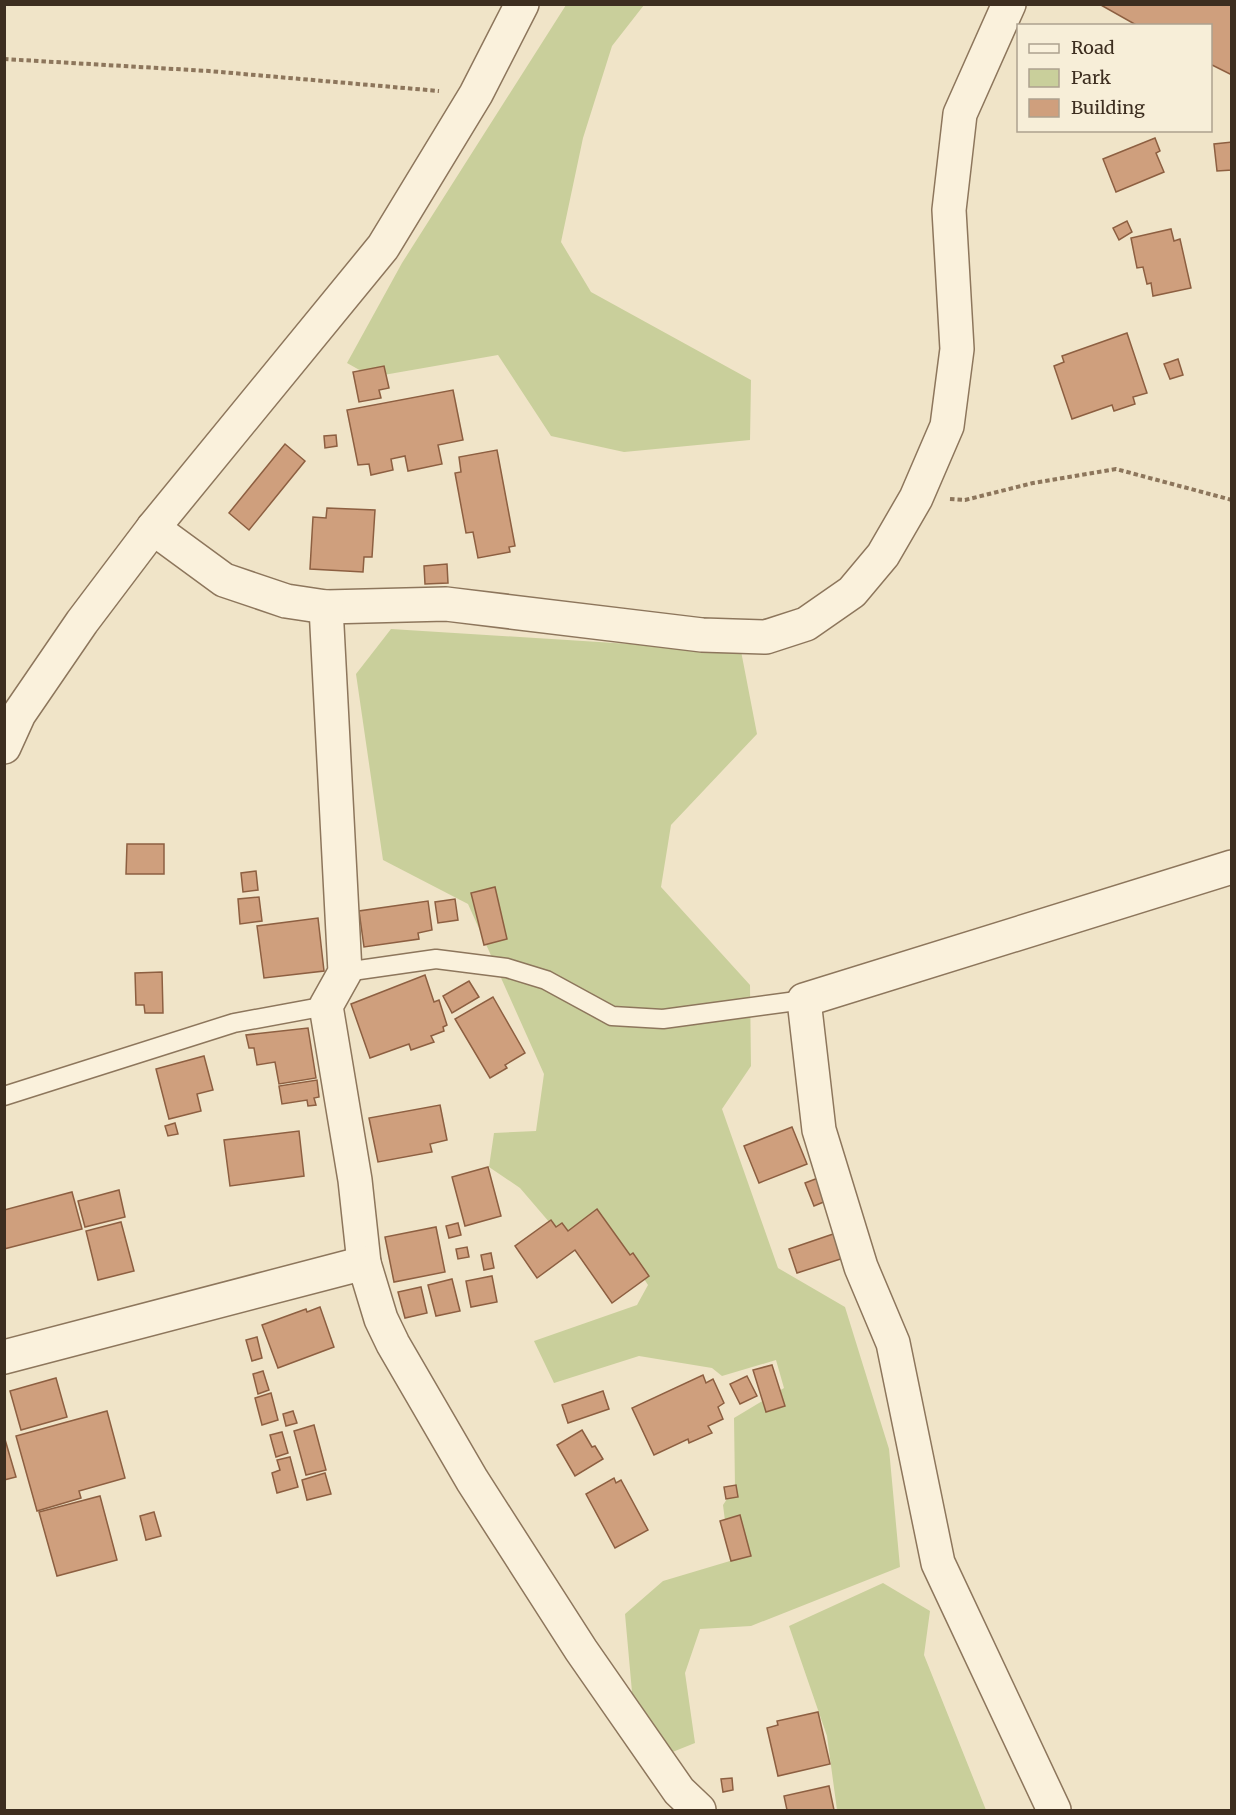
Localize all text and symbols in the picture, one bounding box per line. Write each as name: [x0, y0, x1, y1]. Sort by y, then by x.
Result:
legend: [1017, 24, 1212, 132]
text: Road: [1071, 36, 1115, 59]
text: Park: [1071, 66, 1112, 89]
text: Building: [1071, 96, 1145, 119]

